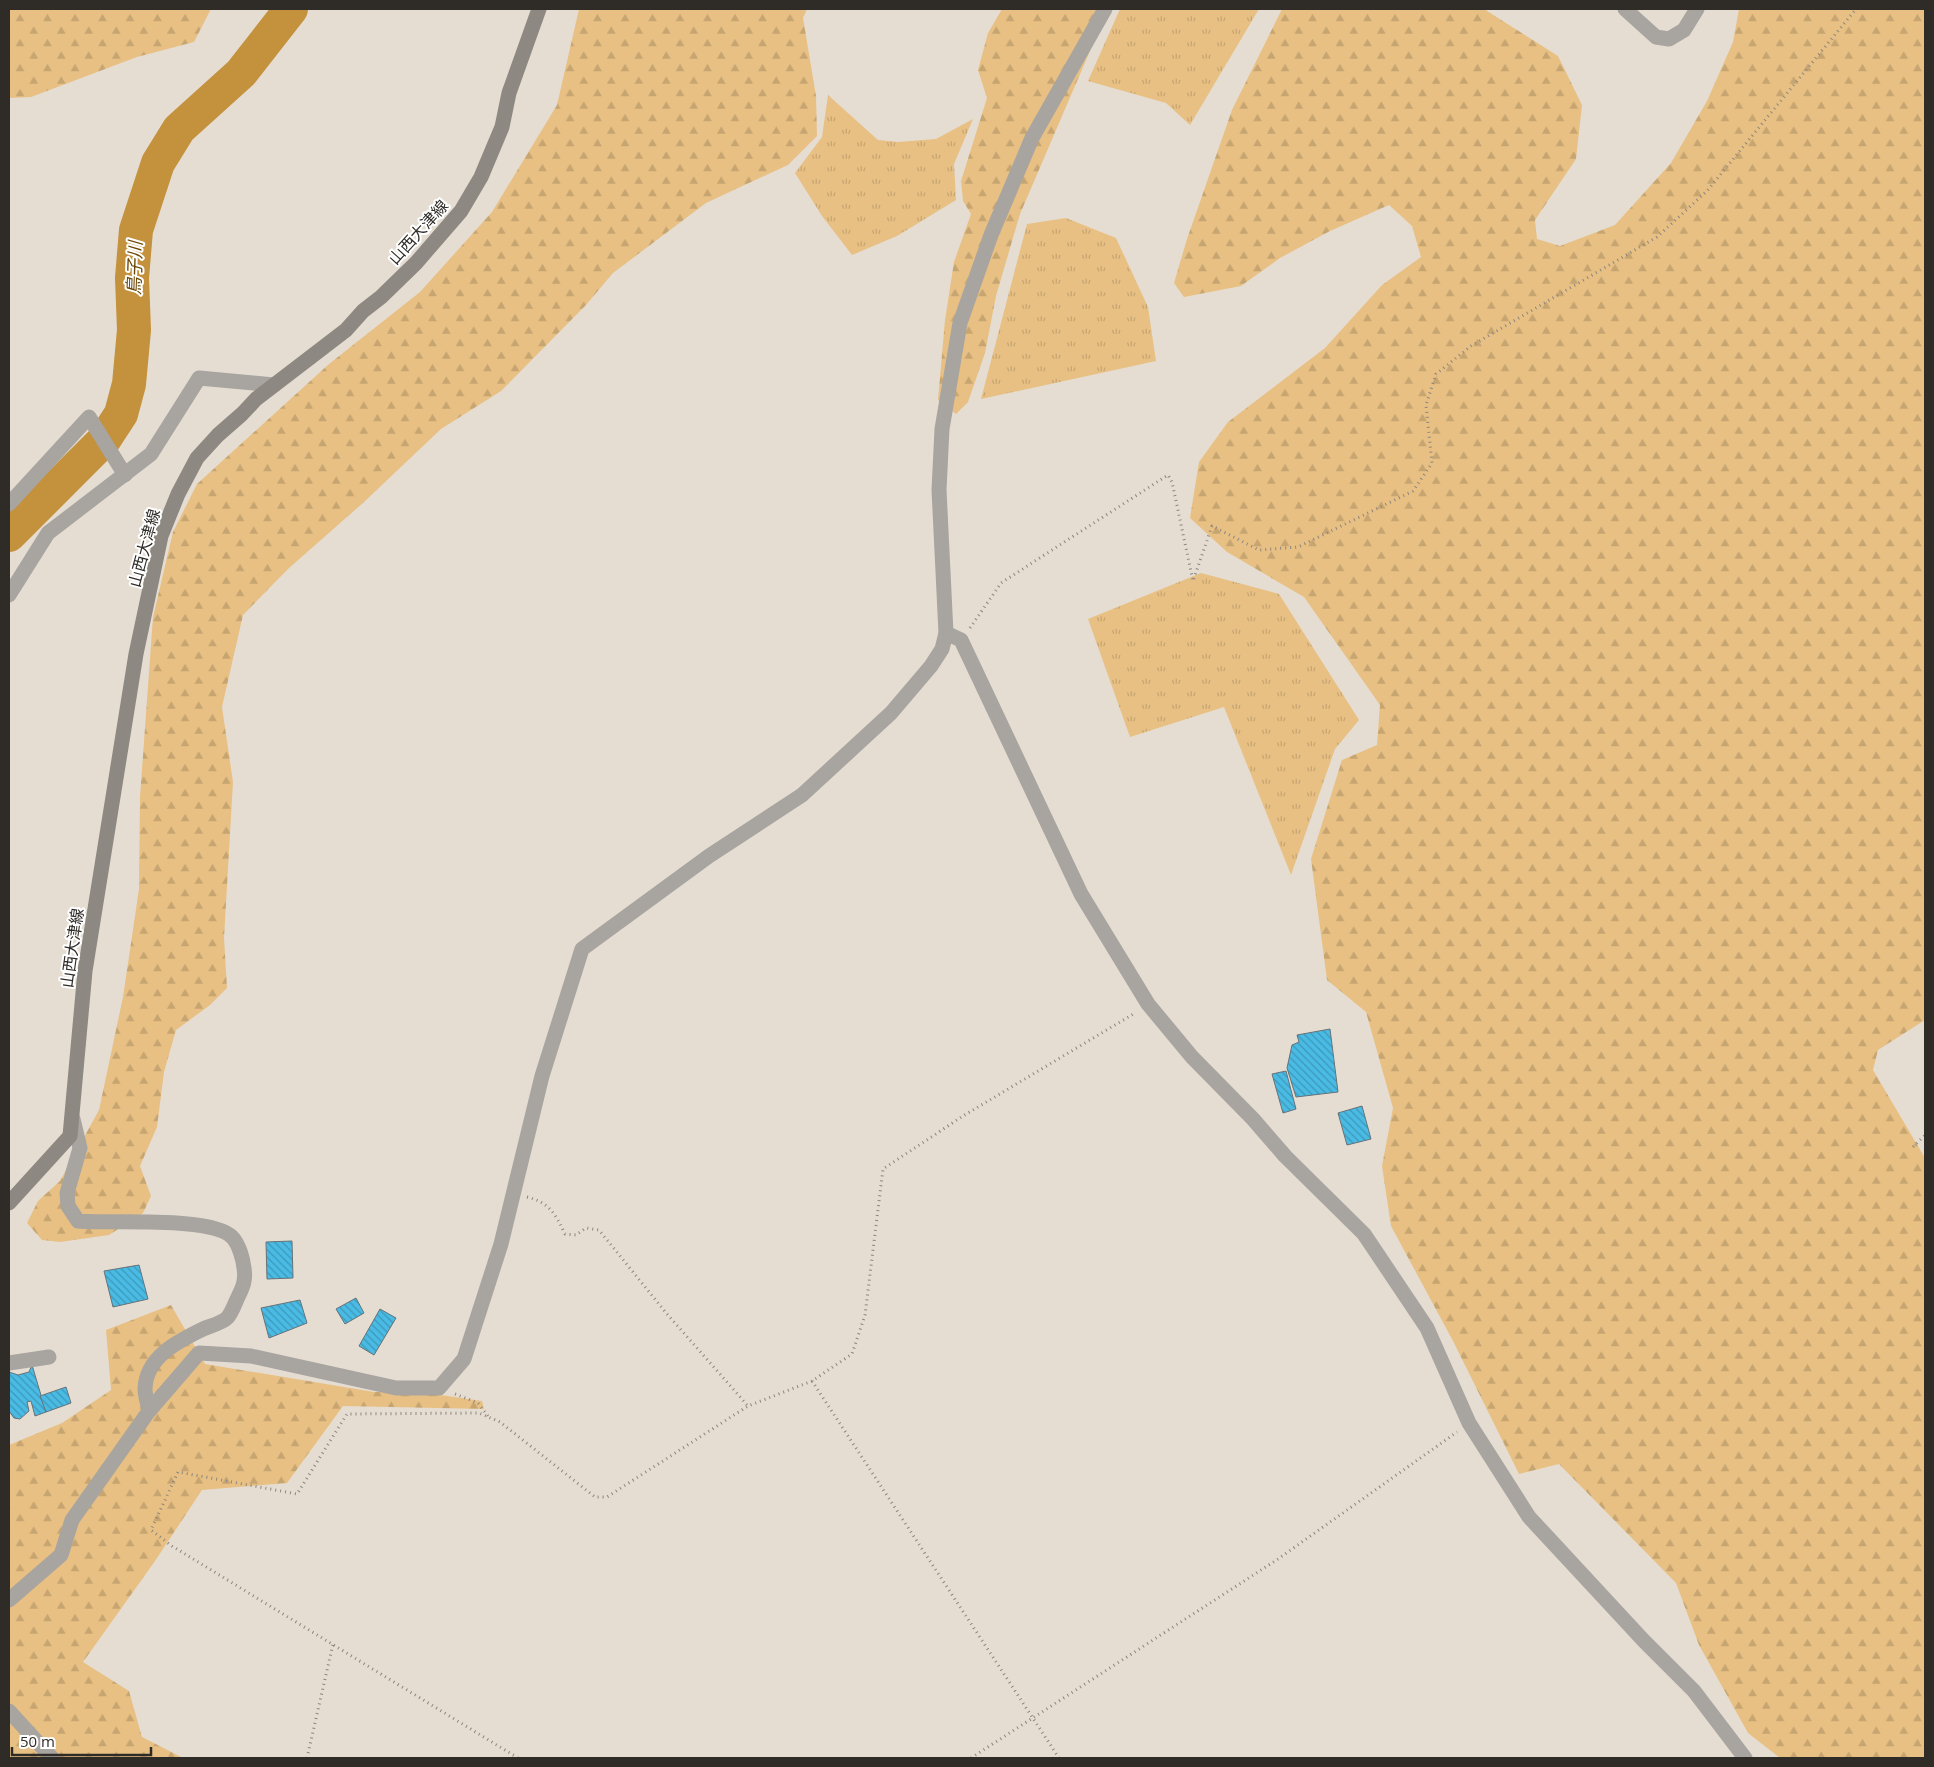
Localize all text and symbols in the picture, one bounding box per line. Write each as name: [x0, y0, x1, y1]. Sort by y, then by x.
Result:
street label: 山西大津線: [383, 195, 453, 269]
water label: 鳥子川: [121, 239, 147, 295]
street label: 山西大津線: [123, 507, 165, 589]
street label: 山西大津線: [56, 907, 88, 989]
scale bar: [12, 1724, 151, 1756]
text: 50 m: [20, 1731, 55, 1751]

